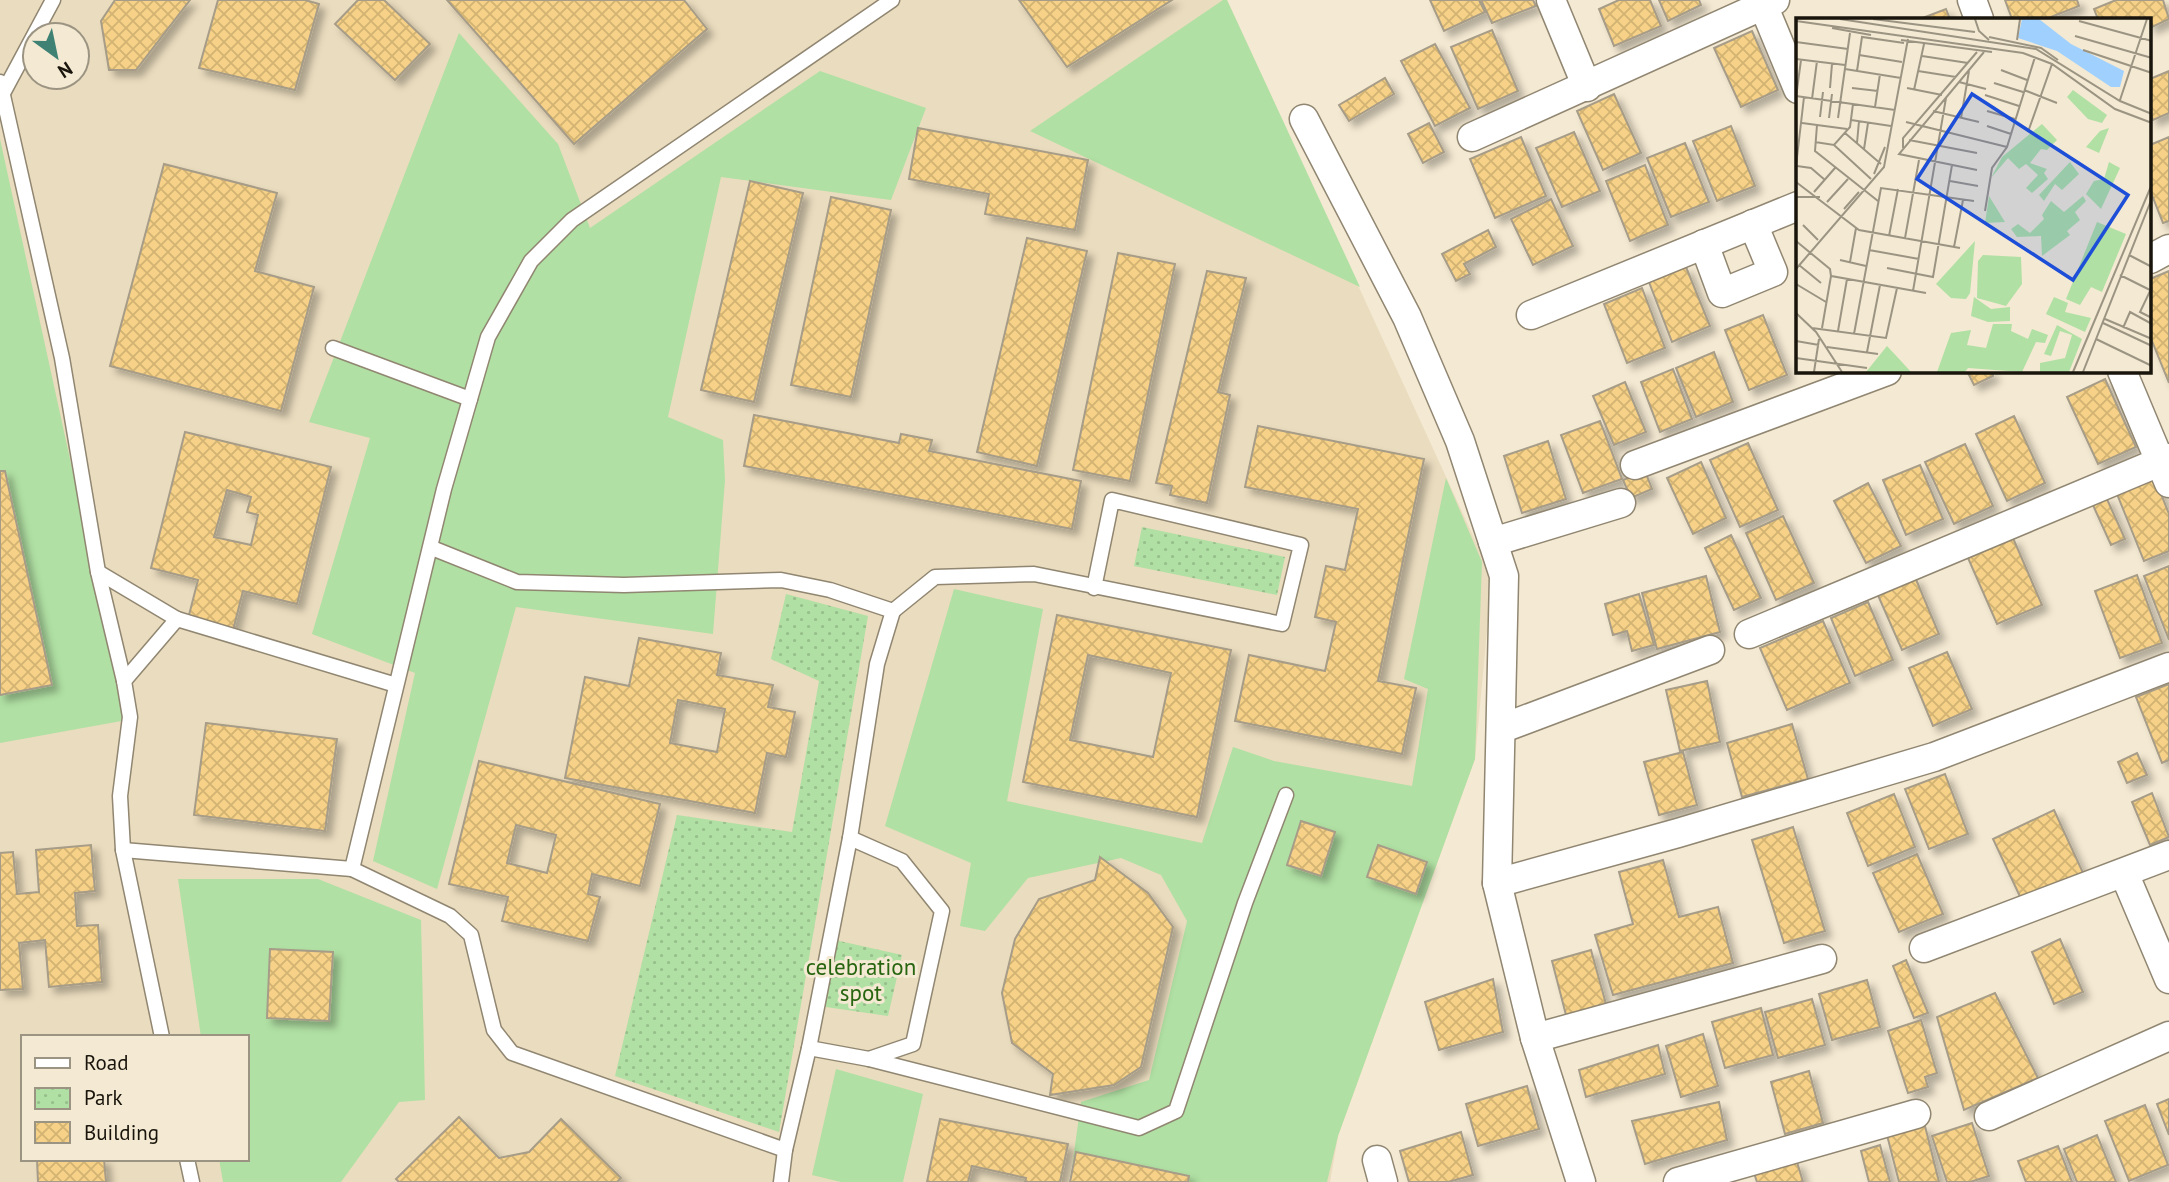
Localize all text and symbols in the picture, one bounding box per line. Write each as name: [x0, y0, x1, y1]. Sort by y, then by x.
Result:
inset map: [1796, 18, 2152, 373]
north arrow: [21, 21, 91, 91]
text: N: [53, 57, 77, 84]
park label: celebration spot: [806, 952, 916, 1007]
legend: [21, 1035, 248, 1161]
text: Road: [84, 1049, 128, 1076]
text: Park: [84, 1084, 123, 1111]
text: Building: [84, 1119, 159, 1146]

